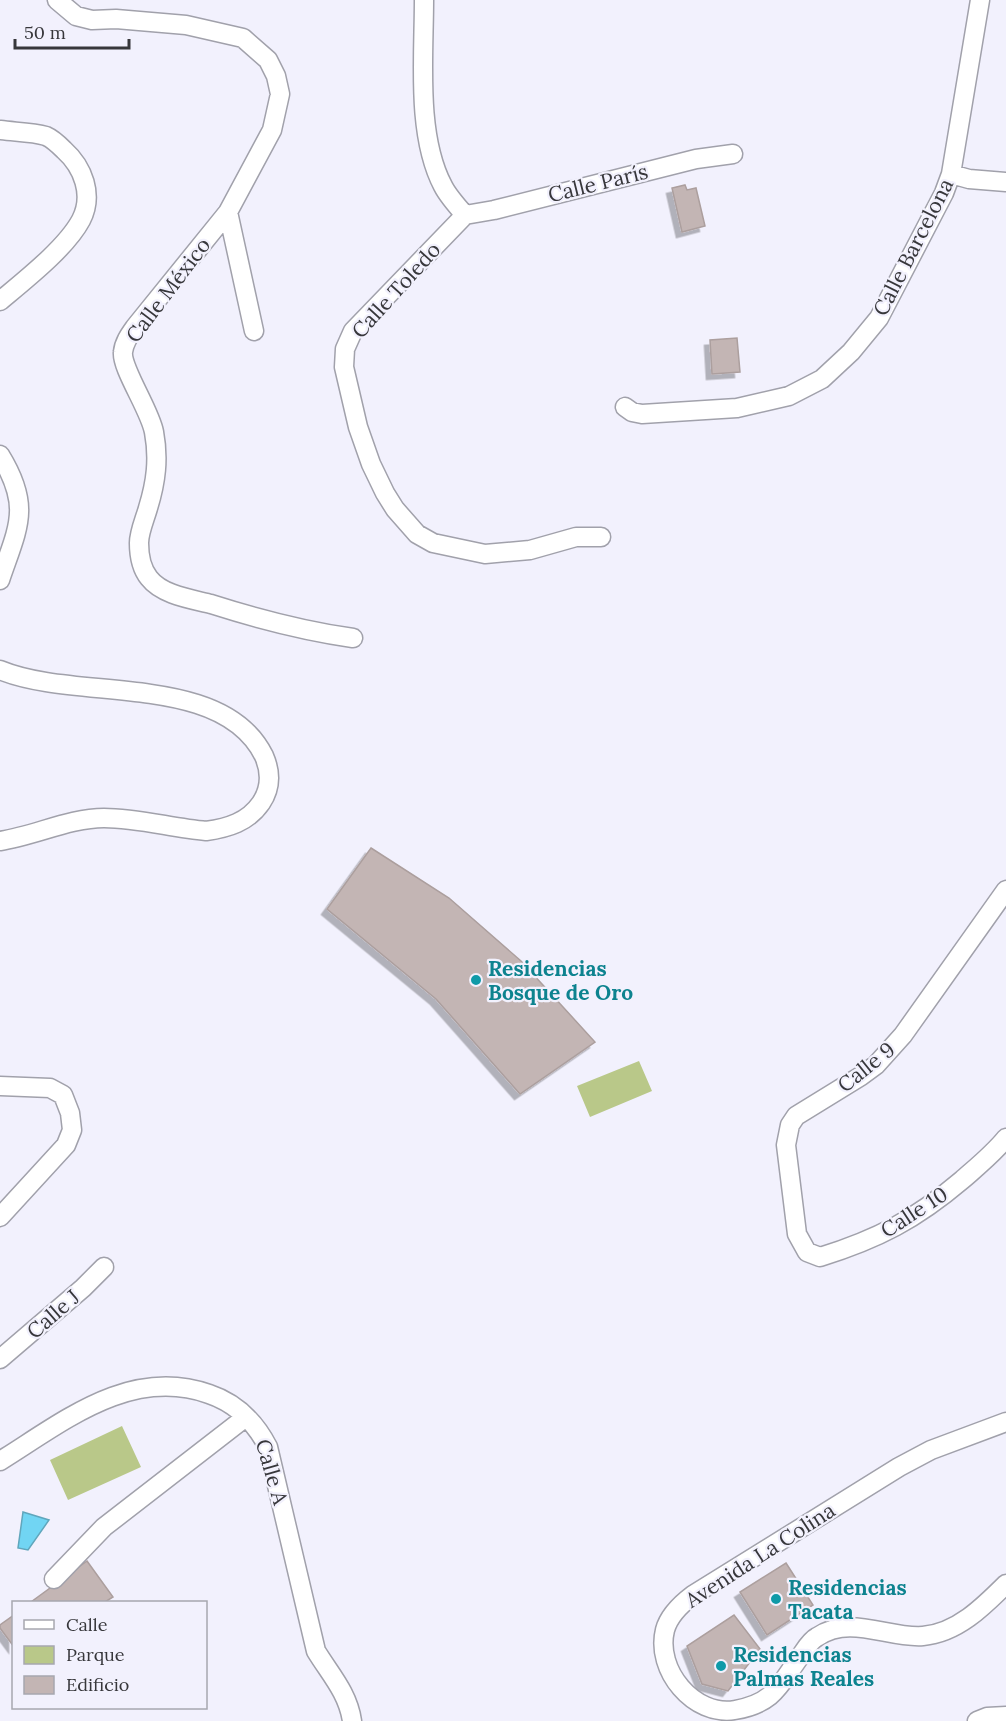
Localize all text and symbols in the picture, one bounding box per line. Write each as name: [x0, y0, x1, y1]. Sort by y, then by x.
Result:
scale bar: [15, 12, 129, 50]
text: 50 m: [24, 21, 66, 44]
street label: Calle París: [545, 158, 651, 208]
street label: Calle Barcelona: [867, 174, 959, 320]
street label: Calle México: [120, 232, 216, 348]
street label: Calle Toledo: [346, 236, 446, 344]
place label: Residencias Bosque de Oro: [488, 955, 633, 1006]
marker: Residencias Bosque de Oro: [469, 973, 483, 987]
street label: Calle 9: [832, 1036, 900, 1098]
street label: Calle 10: [875, 1180, 953, 1244]
street label: Calle J: [21, 1283, 85, 1344]
street label: Calle A: [250, 1436, 294, 1509]
street label: Avenida La Colina: [679, 1496, 840, 1614]
place label: Residencias Tacata: [788, 1574, 907, 1625]
marker: Residencias Tacata: [769, 1592, 783, 1606]
legend: [12, 1601, 207, 1709]
text: Calle: [66, 1613, 108, 1636]
place label: Residencias Palmas Reales: [733, 1641, 874, 1692]
text: Parque: [66, 1643, 125, 1666]
marker: Residencias Palmas Reales: [714, 1659, 728, 1673]
text: Edificio: [66, 1673, 129, 1696]

